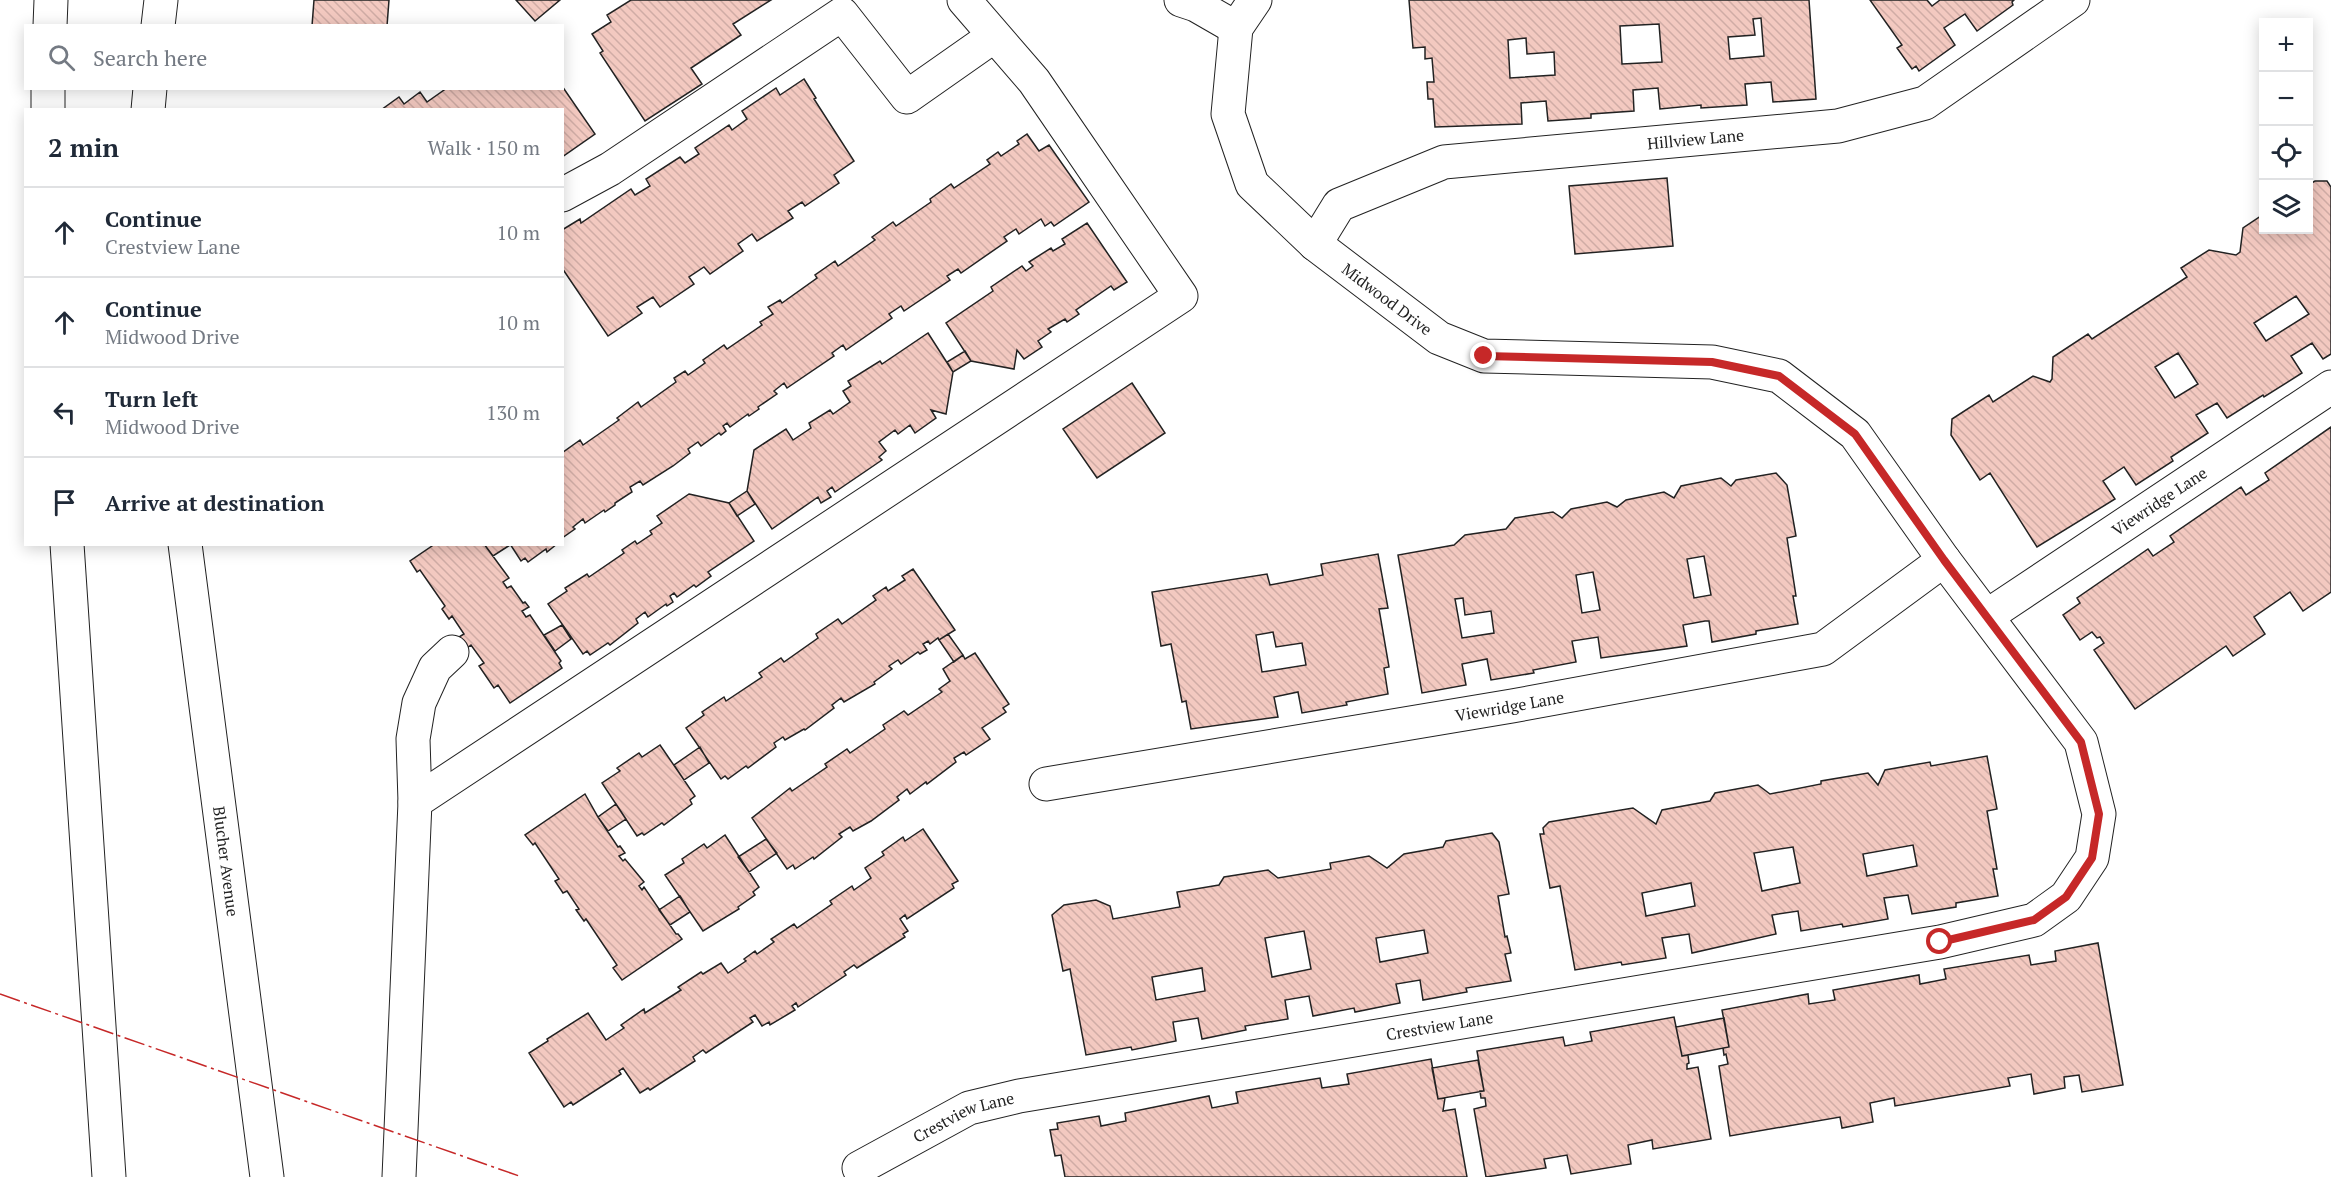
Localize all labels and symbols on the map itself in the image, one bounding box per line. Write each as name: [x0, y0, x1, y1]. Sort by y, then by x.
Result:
street label: Hillview Lane: [1646, 124, 1745, 154]
street label: Midwood Drive: [1337, 258, 1437, 340]
route end: [1470, 342, 1496, 368]
street label: Viewridge Lane: [2107, 462, 2211, 541]
street label: Viewridge Lane: [1453, 686, 1566, 726]
street label: Blucher Avenue: [208, 805, 244, 918]
route start: [1926, 928, 1952, 954]
street label: Crestview Lane: [1384, 1006, 1495, 1045]
street label: Crestview Lane: [909, 1087, 1016, 1148]

